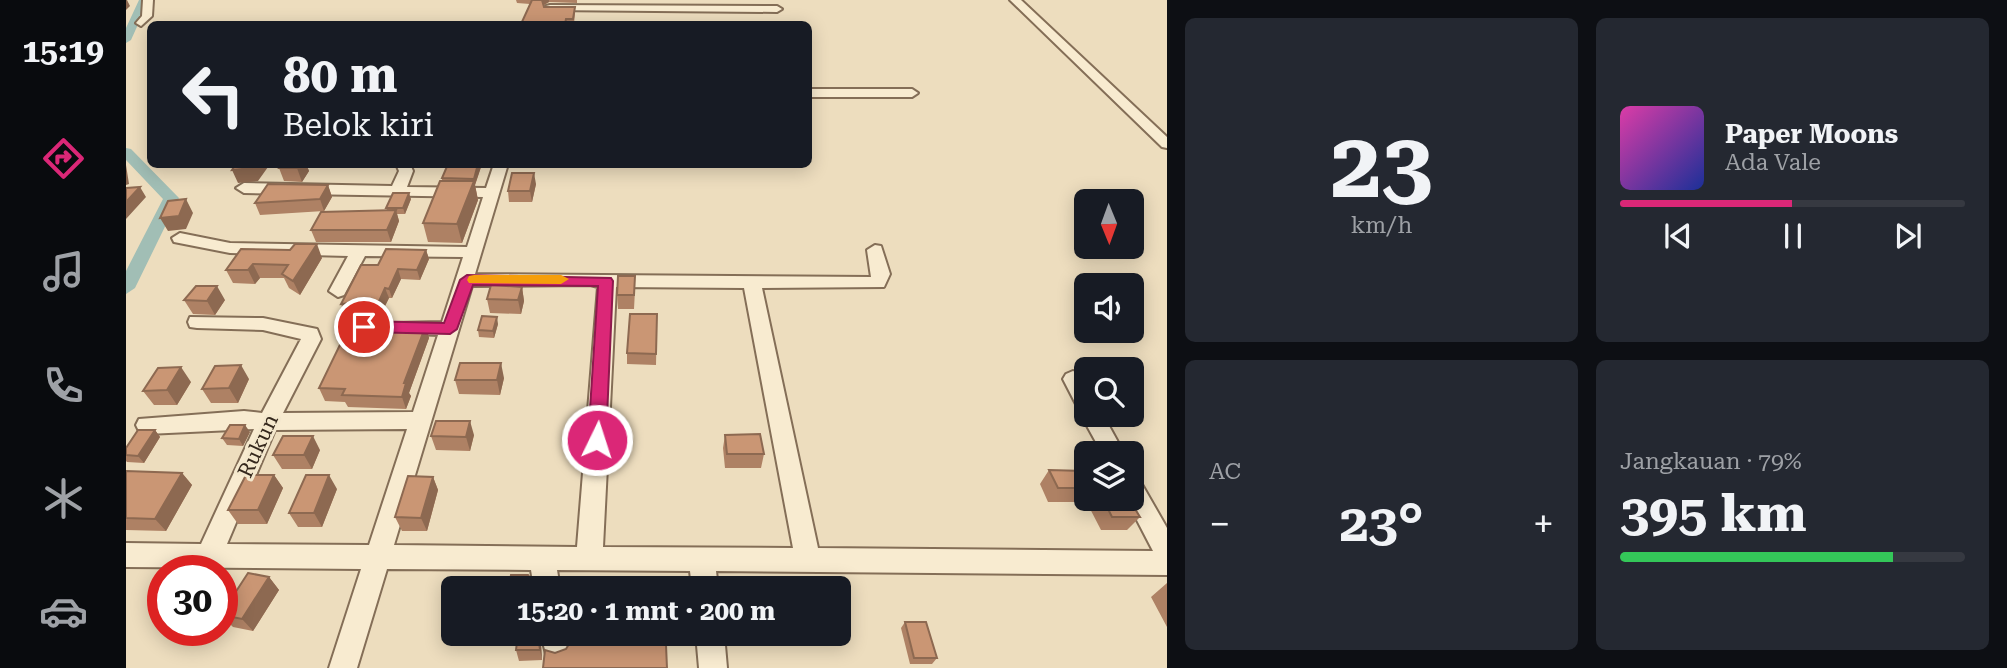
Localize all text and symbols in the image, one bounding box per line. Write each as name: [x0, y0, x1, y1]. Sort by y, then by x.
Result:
text: 15:19: [22, 32, 104, 70]
text: 80 m: [283, 47, 398, 104]
icon: left: [168, 49, 259, 140]
text: Belok kiri: [283, 106, 434, 144]
text: 23: [1331, 113, 1432, 219]
text: Paper Moons: [1725, 119, 1898, 149]
icon: directions: [39, 134, 88, 183]
text: Ada Vale: [1725, 149, 1821, 176]
north arrow: [1074, 189, 1144, 259]
map controls: [1074, 189, 1144, 511]
text: km/h: [1351, 212, 1412, 239]
icon: previous: [1659, 217, 1697, 255]
icon: pause: [1774, 217, 1812, 255]
icon: next: [1889, 217, 1927, 255]
icon: music: [39, 247, 88, 296]
button: sound: [1074, 273, 1144, 343]
pin: [334, 297, 394, 357]
icon: arrive: [345, 308, 383, 346]
button: search: [1074, 357, 1144, 427]
icon: phone: [39, 361, 88, 410]
position arrow: [560, 403, 634, 477]
street label: Rukun: [233, 410, 283, 481]
button: layers: [1074, 441, 1144, 511]
text: Jangkauan · 79%: [1620, 448, 1802, 475]
text: AC: [1209, 458, 1241, 485]
icon: climate: [39, 474, 88, 523]
text: 395 km: [1620, 483, 1807, 544]
text: 23°: [1339, 493, 1424, 554]
text: −: [1209, 502, 1230, 546]
text: +: [1533, 502, 1554, 546]
speed limit sign: 30: [147, 555, 238, 646]
icon: car: [39, 587, 88, 636]
text: 15:20 · 1 mnt · 200 m: [517, 596, 775, 626]

